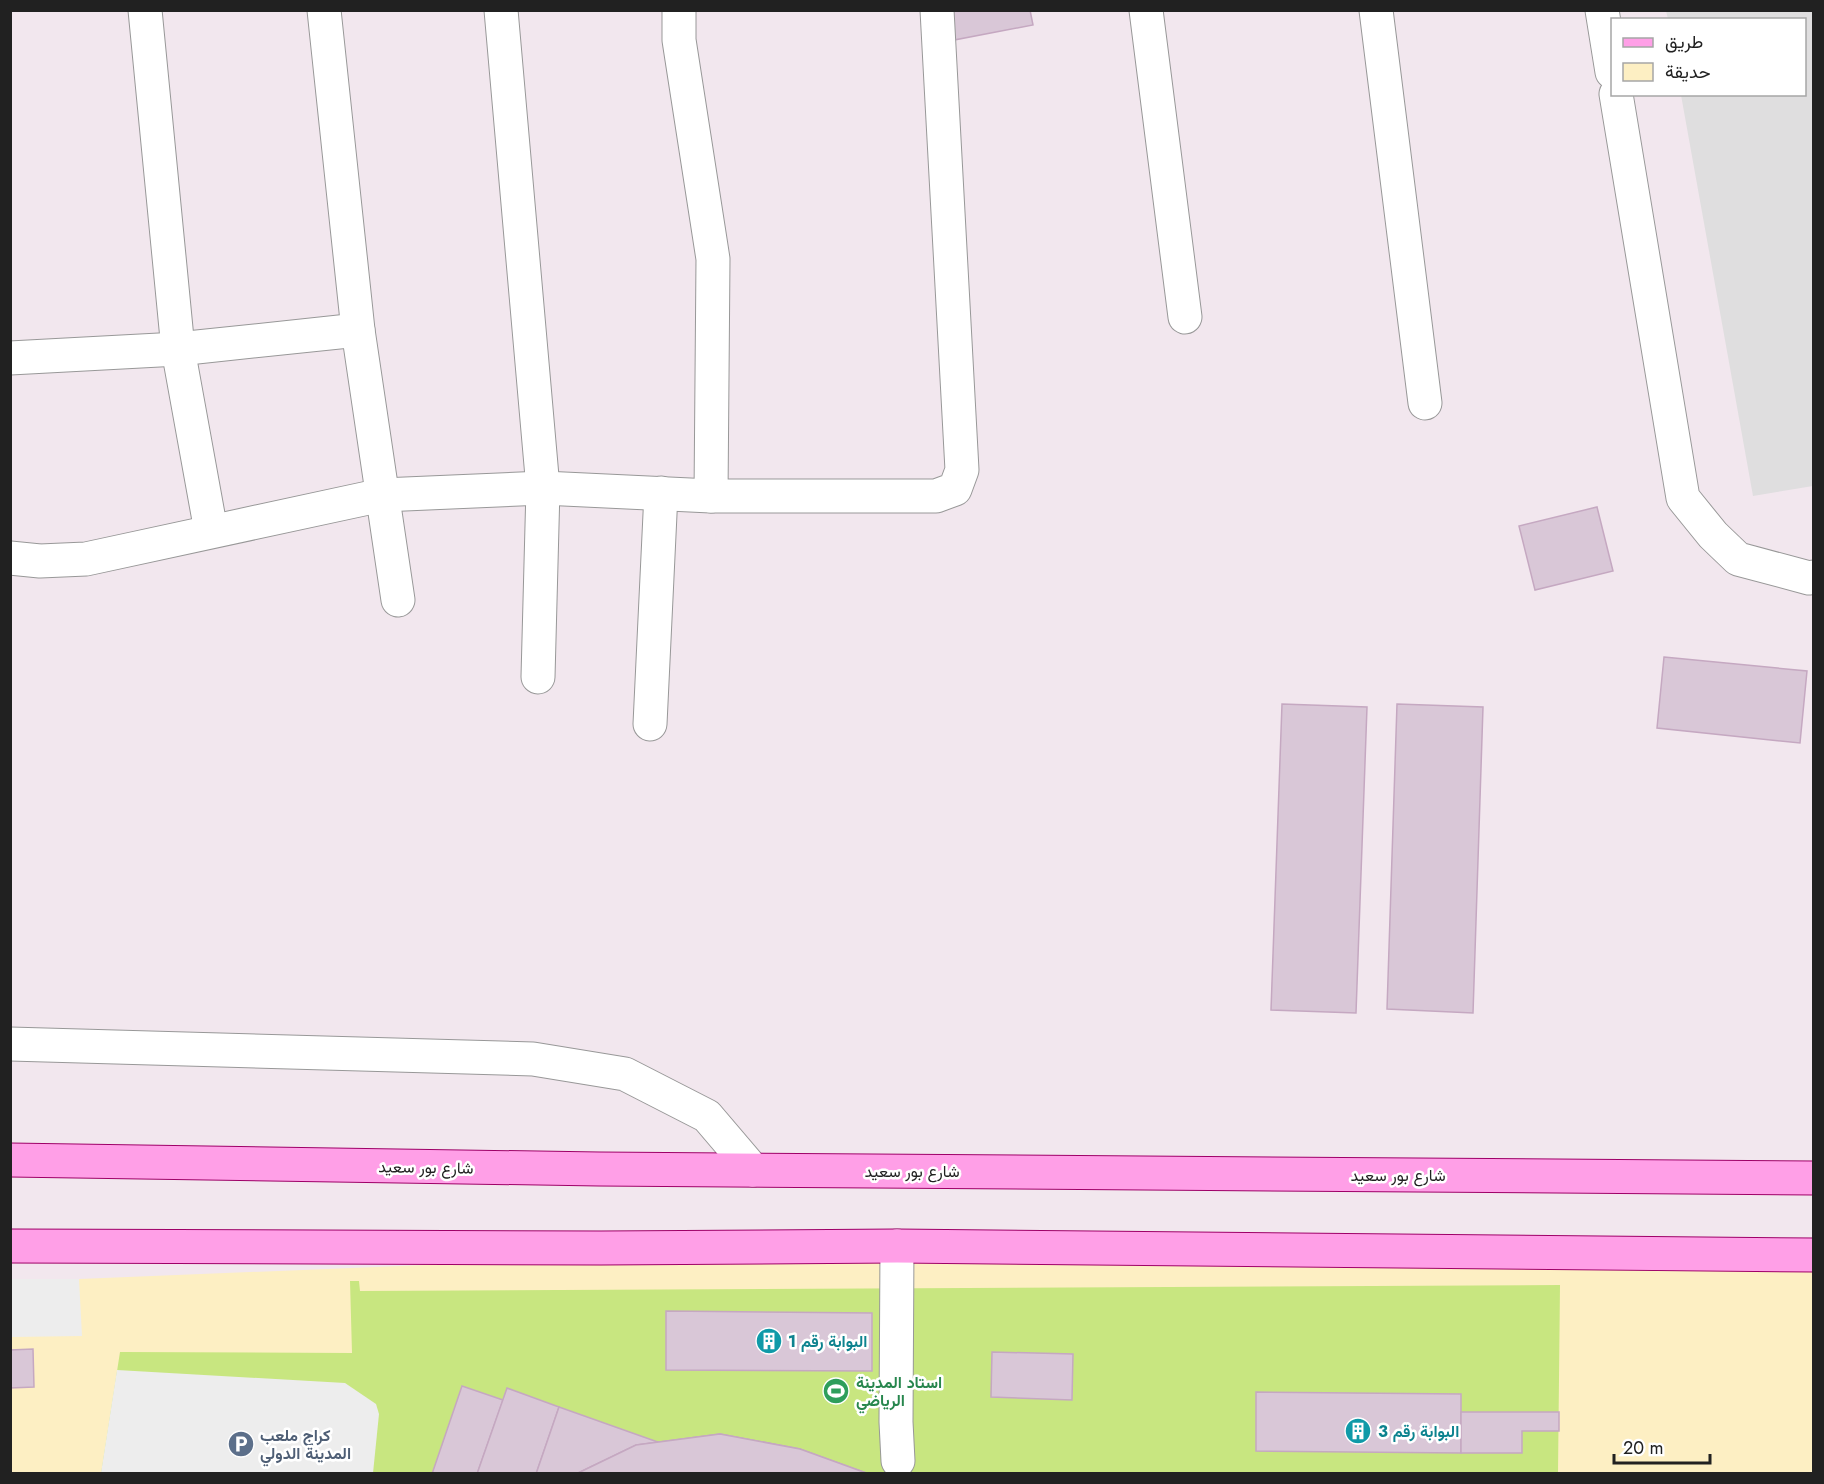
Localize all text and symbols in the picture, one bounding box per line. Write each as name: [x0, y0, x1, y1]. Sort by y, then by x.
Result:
legend: [1611, 18, 1806, 96]
text: طريق: [1665, 29, 1703, 55]
text: حديقة: [1665, 59, 1711, 85]
street label: شارع بور سعيد: [378, 1155, 474, 1180]
street label: شارع بور سعيد: [864, 1160, 960, 1183]
street label: شارع بور سعيد: [1350, 1164, 1446, 1187]
building icon: البوابة رقم 1: [754, 1326, 784, 1356]
place label: البوابة رقم 1: [788, 1330, 868, 1353]
place label: استاد المدينة الرياضي: [856, 1371, 942, 1414]
sports icon: استاد المدينة الرياضي: [821, 1376, 851, 1406]
building icon: البوابة رقم 3: [1343, 1416, 1373, 1446]
place label: البوابة رقم 3: [1378, 1420, 1459, 1443]
place label: كراج ملعب المدينة الدولي: [260, 1424, 351, 1467]
scale bar: [1614, 1427, 1710, 1465]
parking icon: كراج ملعب المدينة الدولي: [226, 1429, 256, 1459]
text: 20 m: [1623, 1435, 1663, 1461]

